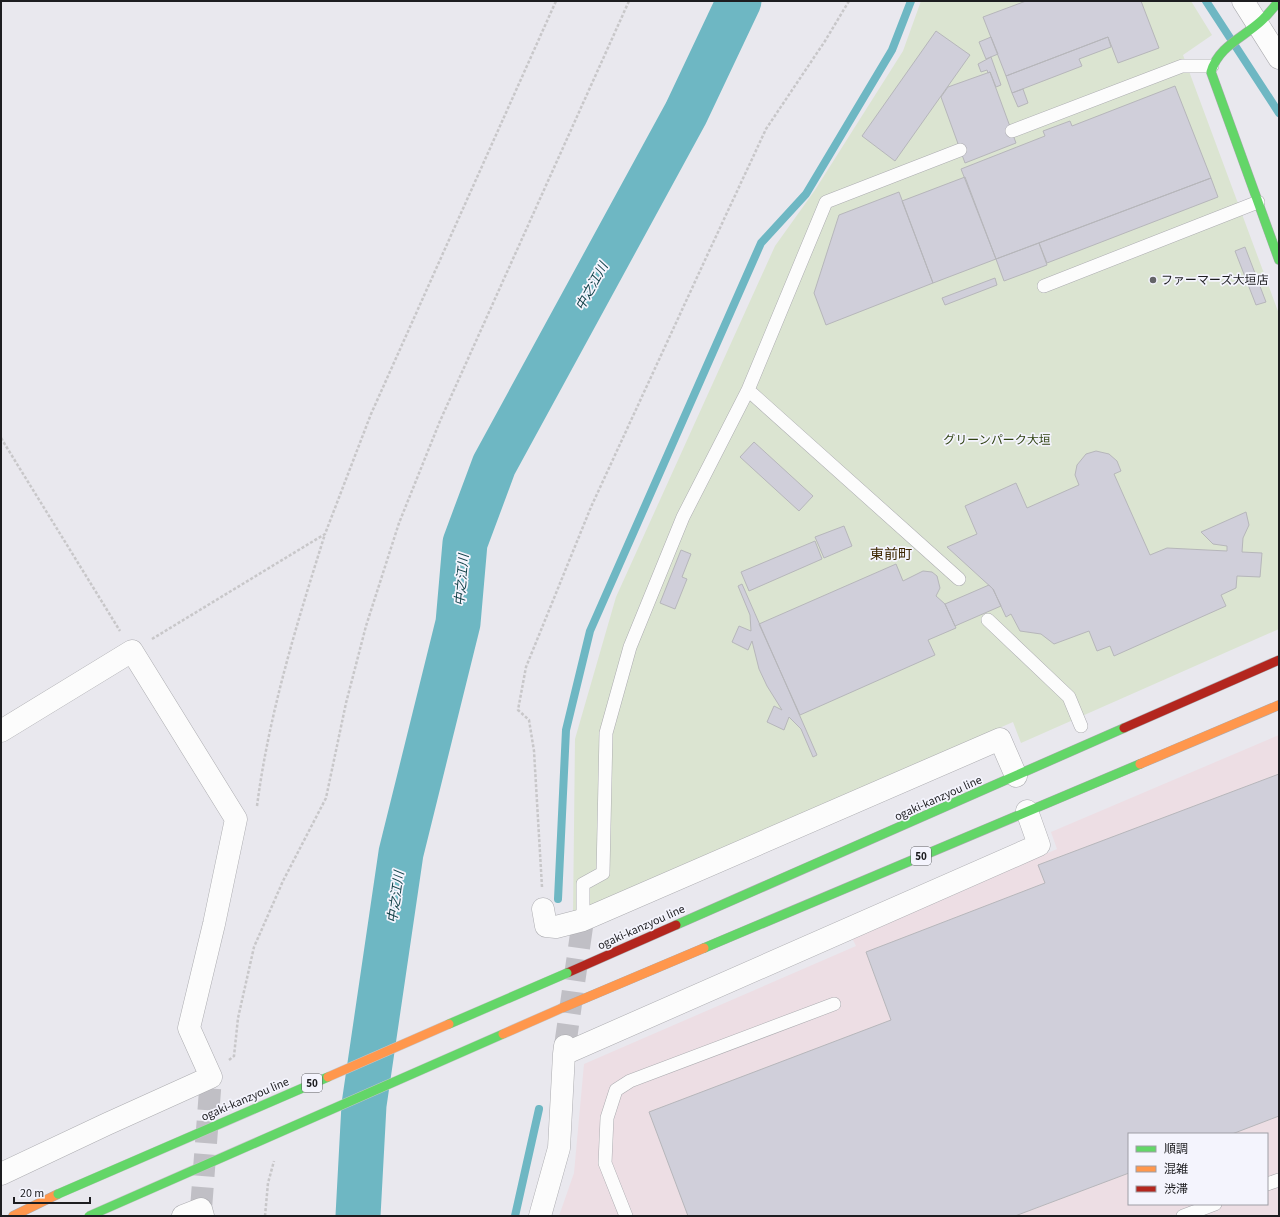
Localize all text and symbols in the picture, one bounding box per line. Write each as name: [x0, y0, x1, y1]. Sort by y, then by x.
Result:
water label: 中之江川: [571, 258, 613, 314]
place label: ファーマーズ大垣店: [1161, 272, 1268, 289]
marker: ファーマーズ大垣店: [1148, 275, 1158, 285]
park label: グリーンパーク大垣: [943, 432, 1051, 449]
district label: 東前町: [870, 545, 912, 565]
water label: 中之江川: [451, 551, 473, 607]
street label: ogaki-kanzyou line: [892, 772, 985, 825]
road number: 50: [911, 847, 931, 865]
water label: 中之江川: [383, 868, 409, 924]
street label: ogaki-kanzyou line: [595, 901, 688, 954]
street label: ogaki-kanzyou line: [199, 1073, 292, 1126]
road number: 50: [302, 1074, 322, 1092]
legend: [1128, 1133, 1268, 1205]
text: 順調: [1164, 1141, 1188, 1158]
text: 混雑: [1164, 1161, 1188, 1178]
scale bar: [14, 1179, 90, 1205]
text: 渋滞: [1164, 1181, 1188, 1198]
text: 20 m: [20, 1185, 44, 1202]

